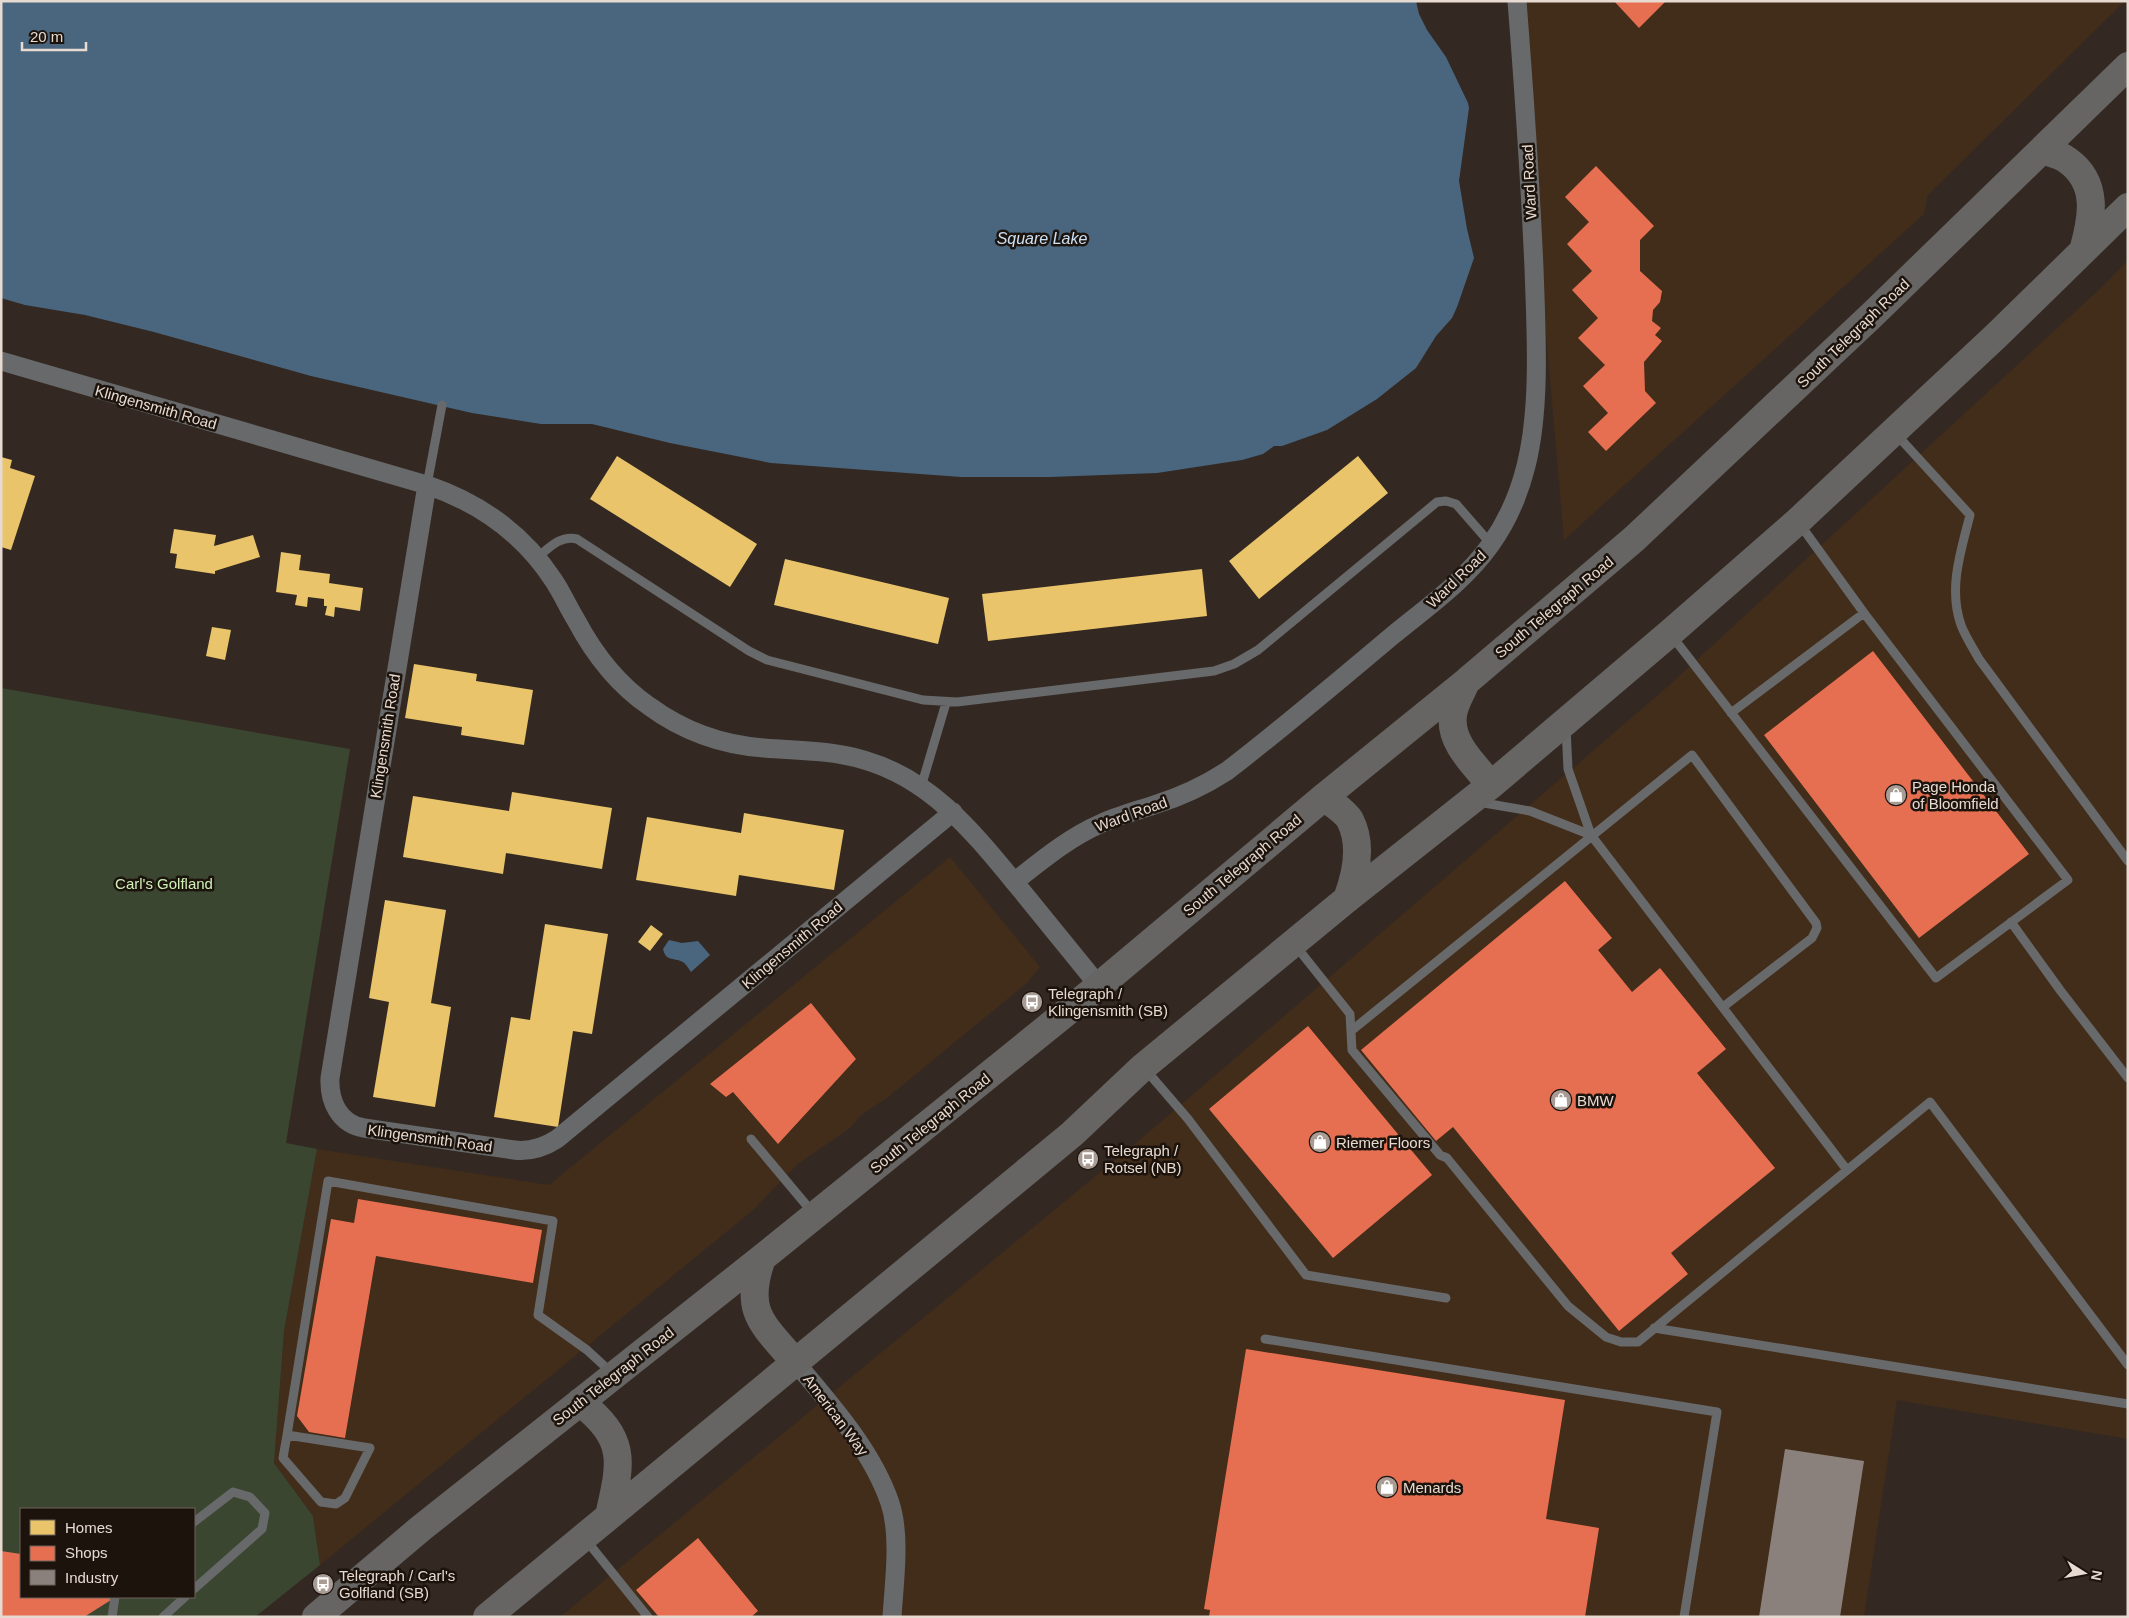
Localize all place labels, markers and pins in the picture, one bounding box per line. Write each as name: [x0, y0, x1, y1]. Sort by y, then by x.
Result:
place label: Page Honda of Bloomfield: [1912, 778, 1999, 812]
shop icon: Page Honda of Bloomfield: [1884, 783, 1908, 807]
place label: Telegraph / Klingensmith (SB): [1048, 985, 1168, 1019]
bus stop icon: Telegraph / Klingensmith (SB): [1020, 990, 1044, 1014]
shop icon: BMW: [1549, 1088, 1573, 1112]
place label: BMW: [1577, 1092, 1615, 1109]
shop icon: Riemer Floors: [1308, 1130, 1332, 1154]
place label: Riemer Floors: [1336, 1134, 1430, 1151]
place label: Telegraph / Rotsel (NB): [1104, 1142, 1182, 1176]
bus stop icon: Telegraph / Rotsel (NB): [1076, 1147, 1100, 1171]
shop icon: Menards: [1375, 1475, 1399, 1499]
place label: Menards: [1403, 1479, 1461, 1496]
place label: Telegraph / Carl's Golfland (SB): [339, 1567, 455, 1601]
bus stop icon: Telegraph / Carl's Golfland (SB): [311, 1572, 335, 1596]

